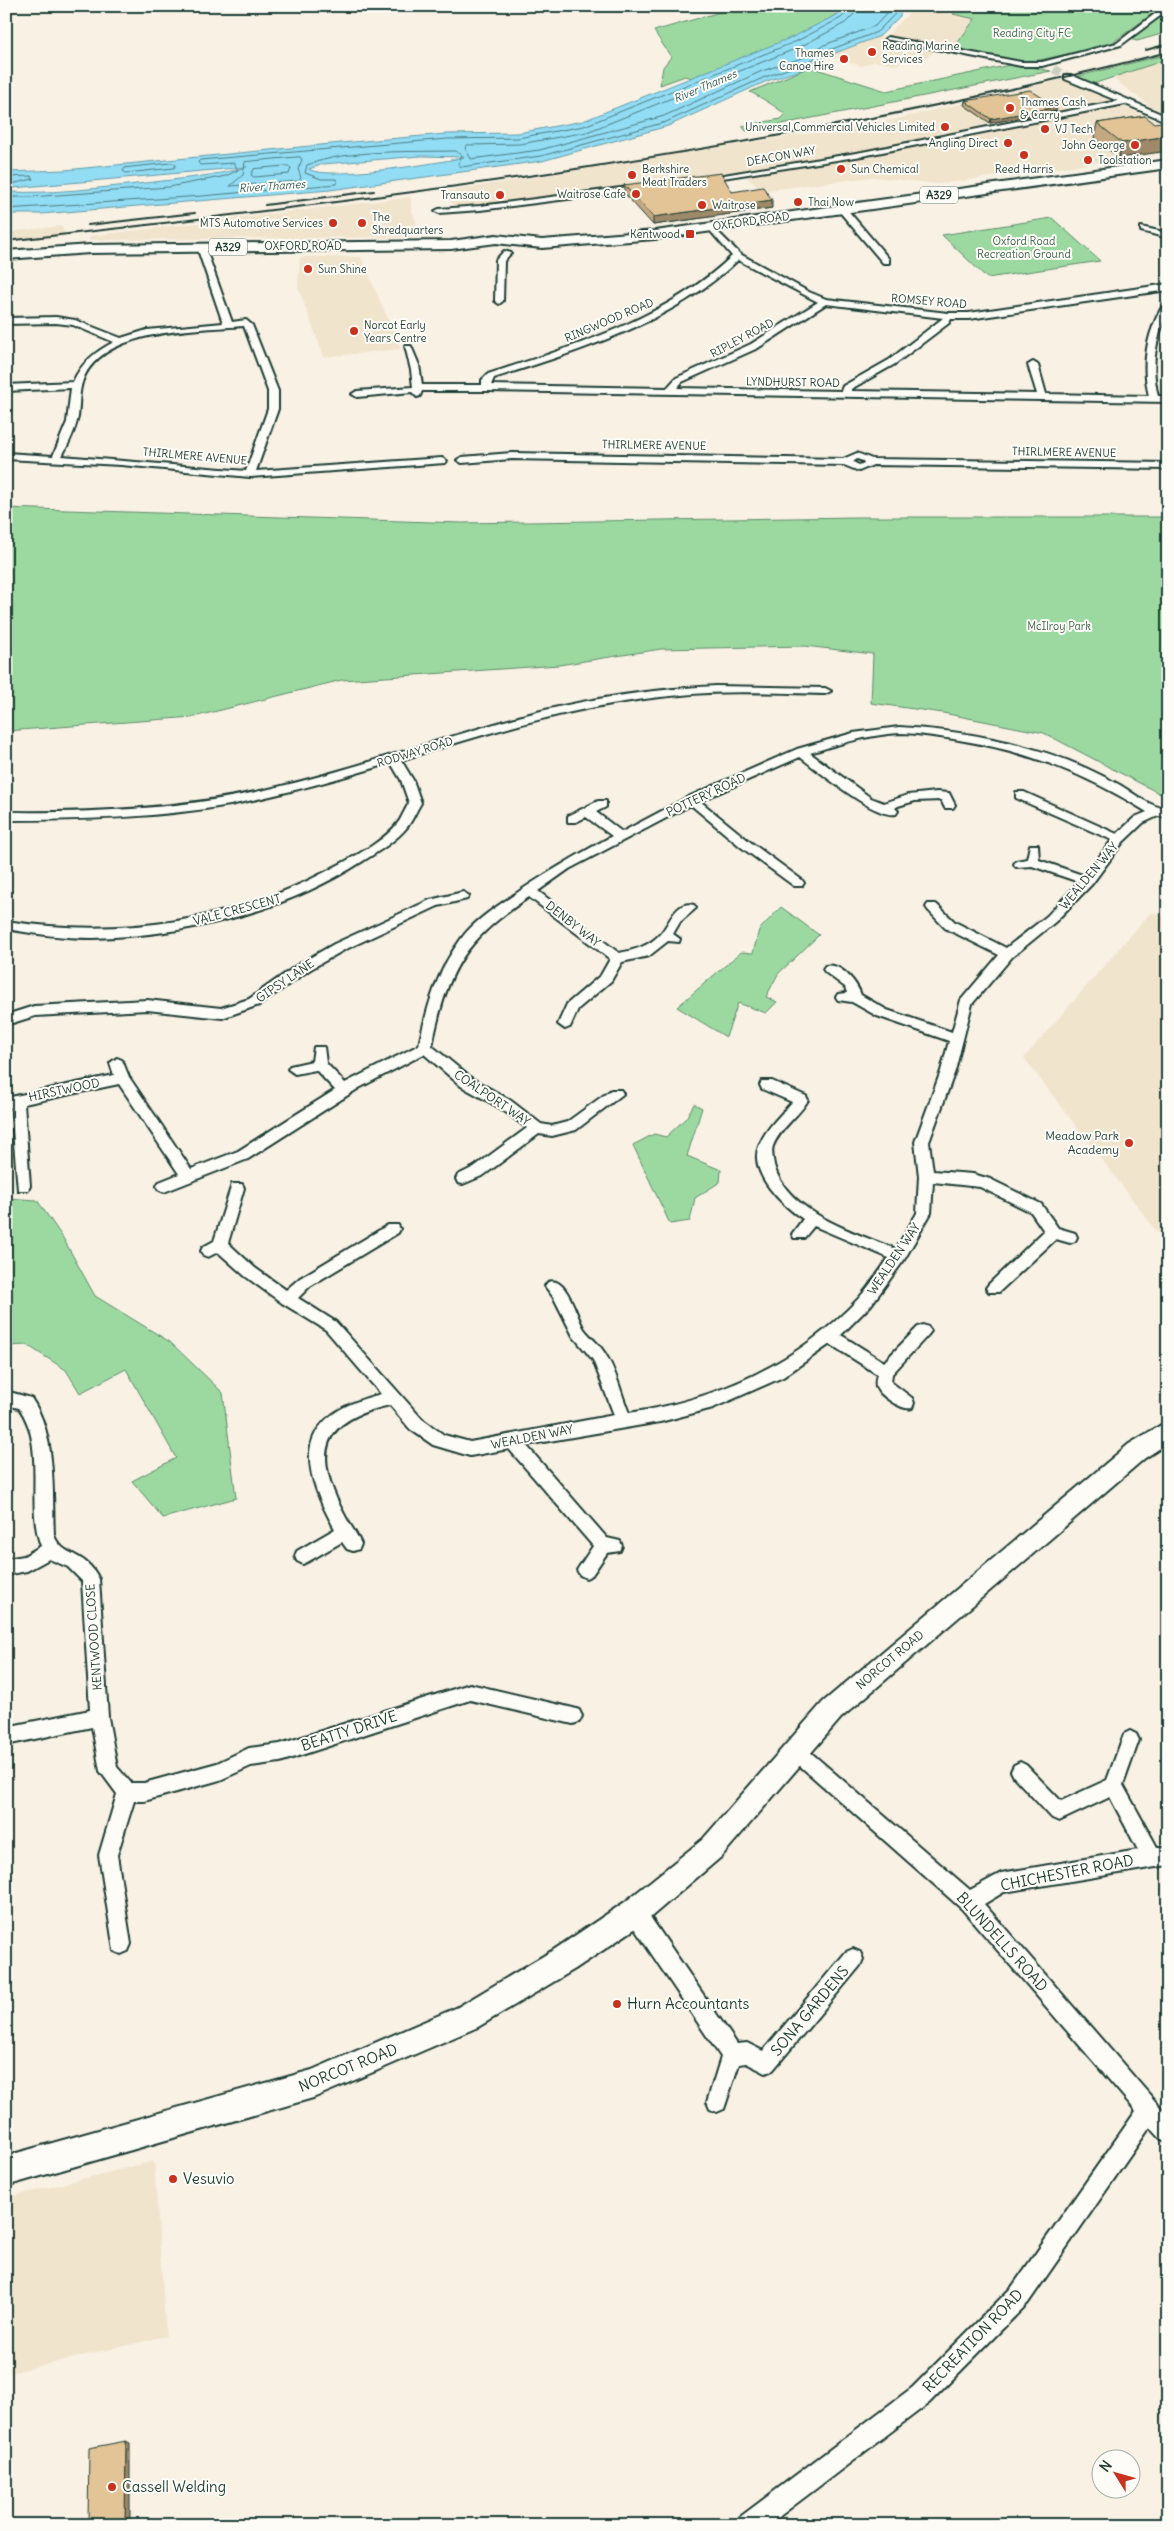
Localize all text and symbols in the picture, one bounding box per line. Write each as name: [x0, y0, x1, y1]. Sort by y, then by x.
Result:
park label: Reading City FC: [993, 26, 1071, 40]
place label: Reading Marine Services: [882, 39, 959, 66]
place label: Thames Canoe Hire: [779, 46, 834, 73]
marker: Reading Marine Services: [866, 46, 878, 58]
marker: Thames Canoe Hire: [838, 53, 850, 65]
water label: River Thames: [672, 66, 739, 105]
place label: Thames Cash & Carry: [1020, 95, 1086, 122]
marker: Thames Cash & Carry: [1004, 102, 1016, 114]
place label: Universal Commercial Vehicles Limited: [745, 120, 936, 134]
marker: Universal Commercial Vehicles Limited: [939, 121, 951, 133]
place label: VJ Tech: [1055, 122, 1093, 136]
marker: VJ Tech: [1039, 123, 1051, 135]
place label: Angling Direct: [929, 136, 998, 150]
marker: Angling Direct: [1002, 137, 1014, 149]
place label: John George: [1061, 138, 1125, 152]
marker: John George: [1129, 139, 1141, 151]
street label: DEACON WAY: [746, 143, 816, 169]
marker: Reed Harris: [1018, 149, 1030, 161]
place label: Toolstation: [1098, 153, 1152, 167]
marker: Toolstation: [1082, 154, 1094, 166]
place label: Berkshire Meat Traders: [642, 162, 707, 189]
place label: Sun Chemical: [851, 162, 918, 176]
place label: Reed Harris: [995, 162, 1053, 176]
marker: Sun Chemical: [835, 163, 847, 175]
marker: Berkshire Meat Traders: [626, 169, 638, 181]
water label: River Thames: [238, 177, 307, 195]
road number: A329: [920, 186, 958, 204]
place label: Waitrose Cafe: [557, 187, 626, 201]
place label: Transauto: [440, 188, 490, 202]
marker: Waitrose Cafe: [630, 188, 642, 200]
marker: Transauto: [494, 189, 506, 201]
place label: Thai Now: [808, 195, 854, 209]
marker: Thai Now: [792, 196, 804, 208]
place label: Waitrose: [712, 198, 756, 212]
marker: Waitrose: [696, 199, 708, 211]
street label: OXFORD ROAD: [712, 209, 791, 233]
place label: The Shredquarters: [372, 210, 443, 237]
place label: MTS Automotive Services: [200, 216, 323, 230]
marker: MTS Automotive Services: [327, 217, 339, 229]
marker: The Shredquarters: [356, 217, 368, 229]
place label: Kentwood: [630, 227, 681, 241]
marker: Kentwood: [684, 228, 696, 240]
park label: Oxford Road Recreation Ground: [977, 234, 1071, 261]
road number: A329: [209, 238, 247, 256]
street label: OXFORD ROAD: [264, 239, 342, 253]
place label: Sun Shine: [318, 262, 367, 276]
marker: Sun Shine: [302, 263, 314, 275]
street label: ROMSEY ROAD: [891, 291, 968, 311]
street label: RINGWOOD ROAD: [562, 295, 656, 345]
street label: RIPLEY ROAD: [708, 315, 776, 361]
place label: Norcot Early Years Centre: [364, 318, 427, 345]
marker: Norcot Early Years Centre: [348, 325, 360, 337]
street label: LYNDHURST ROAD: [746, 374, 840, 390]
street label: THIRLMERE AVENUE: [602, 437, 706, 453]
street label: THIRLMERE AVENUE: [142, 444, 248, 468]
street label: THIRLMERE AVENUE: [1012, 444, 1116, 460]
park label: McIlroy Park: [1027, 619, 1091, 633]
street label: RODWAY ROAD: [375, 734, 455, 770]
street label: POTTERY ROAD: [664, 770, 748, 819]
street label: WEALDEN WAY: [1056, 839, 1121, 912]
street label: VALE CRESCENT: [192, 891, 282, 928]
street label: DENBY WAY: [543, 898, 604, 950]
street label: GIPSY LANE: [253, 956, 317, 1006]
street label: COALPORT WAY: [451, 1067, 534, 1129]
street label: HIRSTWOOD: [27, 1075, 101, 1104]
place label: Meadow Park Academy: [1045, 1128, 1119, 1157]
marker: Meadow Park Academy: [1123, 1137, 1135, 1149]
street label: WEALDEN WAY: [864, 1220, 923, 1297]
street label: WEALDEN WAY: [490, 1421, 575, 1452]
street label: KENTWOOD CLOSE: [82, 1583, 105, 1691]
street label: NORCOT ROAD: [853, 1627, 927, 1692]
street label: BEATTY DRIVE: [298, 1706, 400, 1755]
street label: CHICHESTER ROAD: [999, 1850, 1135, 1895]
street label: BLUNDELLS ROAD: [953, 1888, 1052, 1995]
street label: SONA GARDENS: [766, 1962, 853, 2060]
place label: Hurn Accountants: [627, 1994, 750, 2013]
marker: Hurn Accountants: [611, 1998, 623, 2010]
street label: NORCOT ROAD: [296, 2039, 400, 2096]
place label: Vesuvio: [183, 2169, 235, 2188]
marker: Vesuvio: [167, 2173, 179, 2185]
street label: RECREATION ROAD: [918, 2285, 1027, 2396]
north arrow: [1092, 2448, 1142, 2498]
text: N: [1096, 2457, 1116, 2475]
place label: Cassell Welding: [122, 2477, 226, 2496]
marker: Cassell Welding: [106, 2481, 118, 2493]

